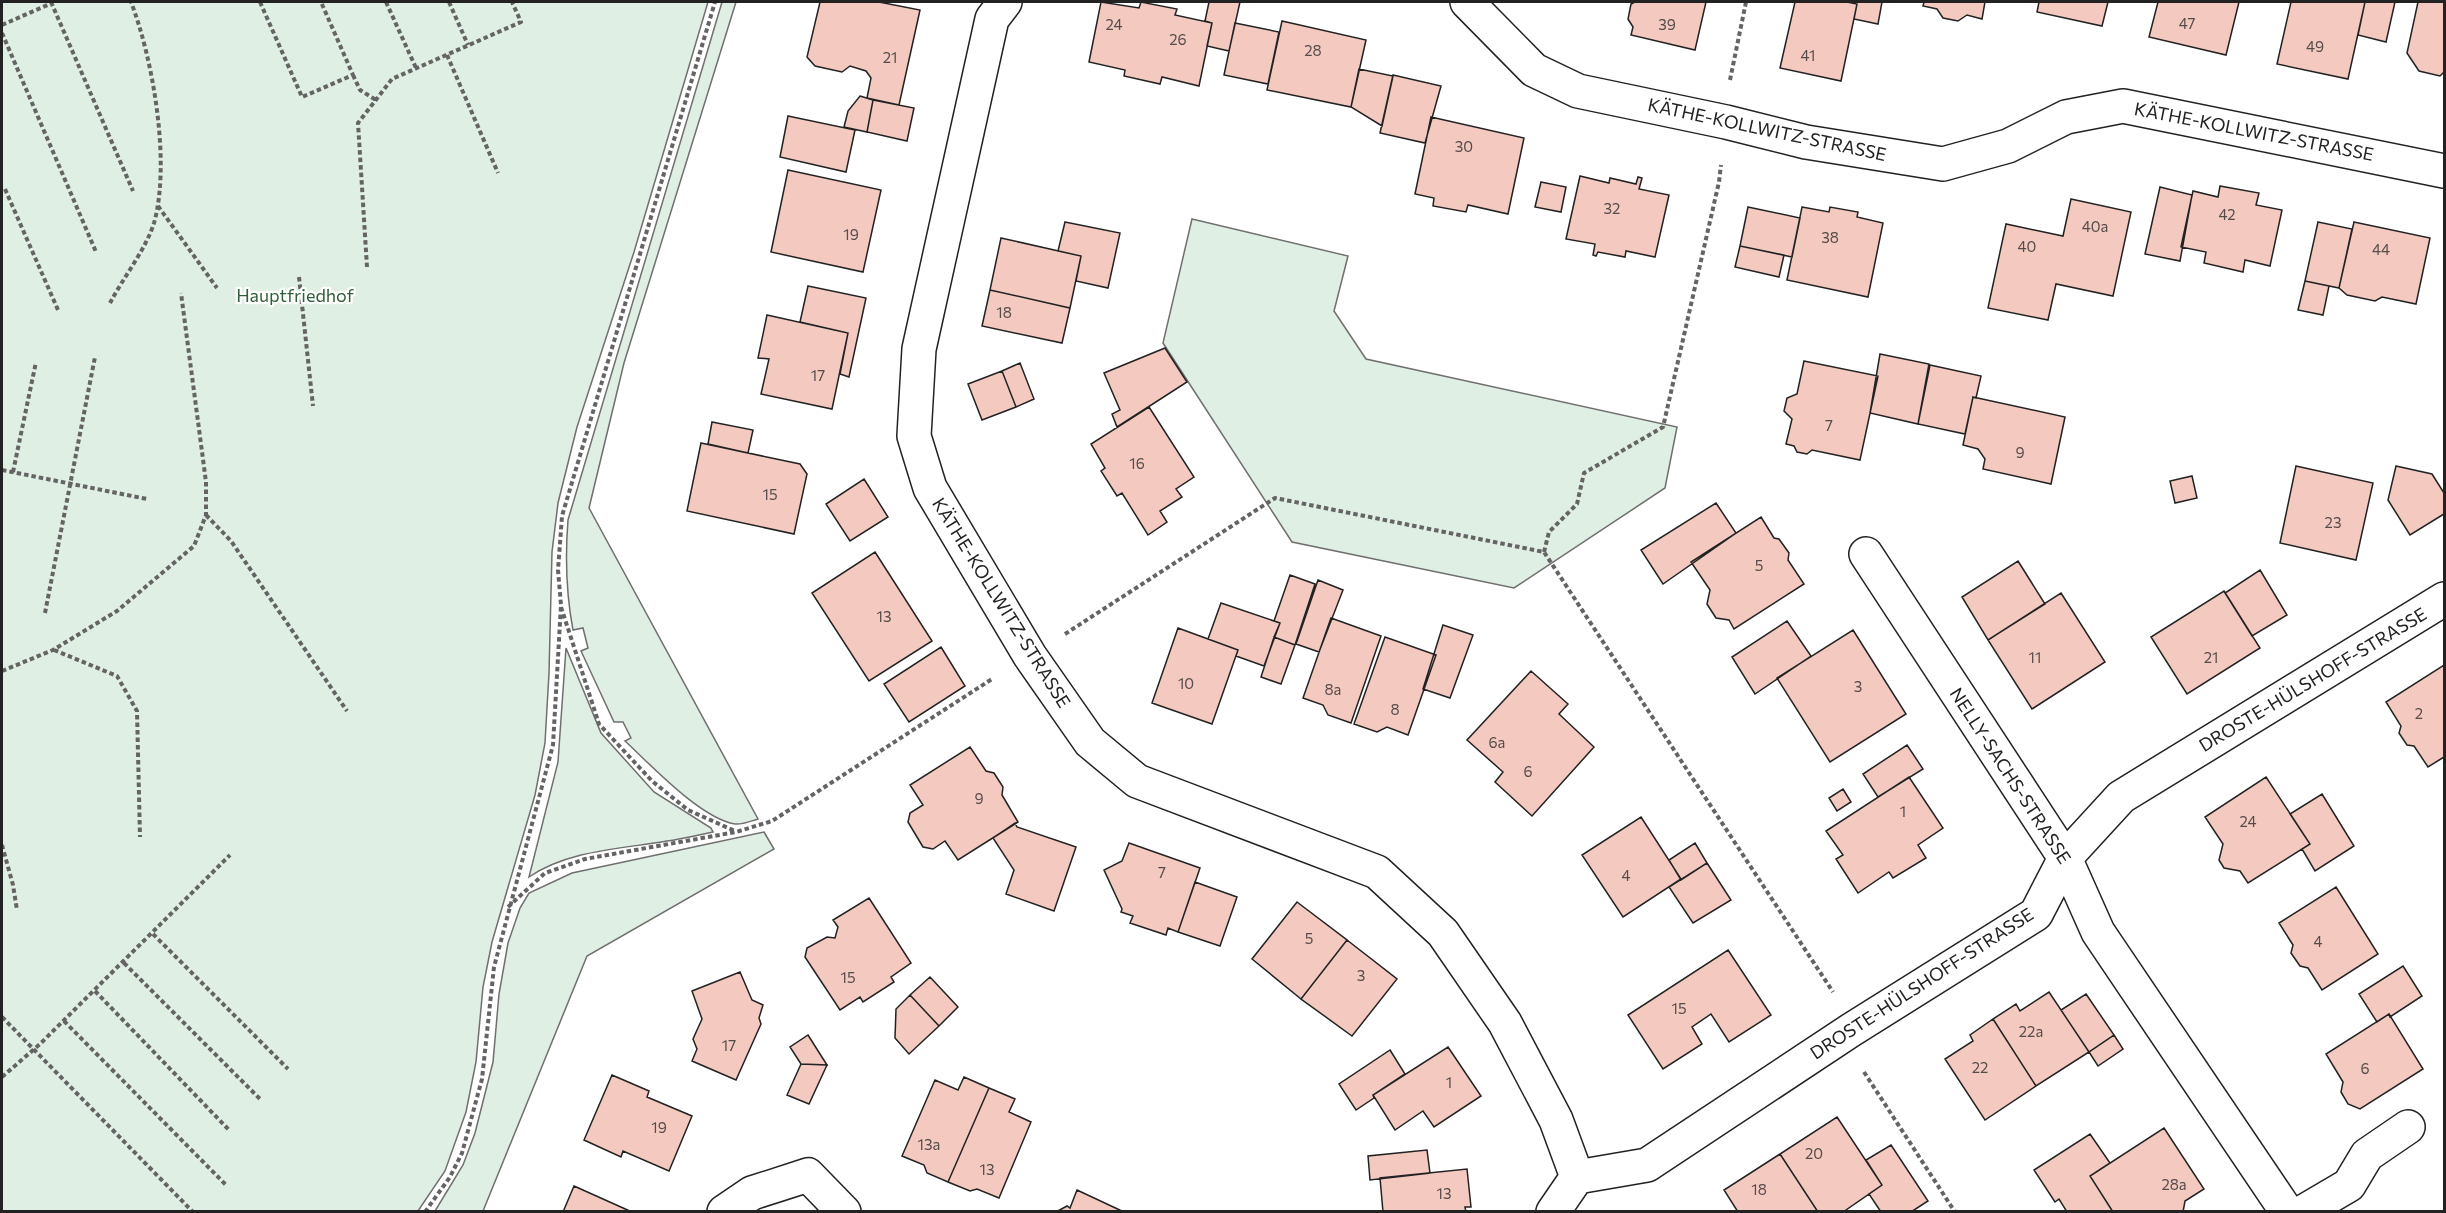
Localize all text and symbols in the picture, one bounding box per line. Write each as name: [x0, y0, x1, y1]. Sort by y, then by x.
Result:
house number: 47: [2179, 14, 2195, 32]
house number: 24: [1105, 15, 1123, 33]
house number: 39: [1658, 15, 1676, 33]
house number: 26: [1169, 30, 1187, 48]
house number: 49: [2306, 37, 2324, 55]
house number: 28: [1304, 41, 1322, 59]
house number: 41: [1801, 46, 1815, 64]
house number: 21: [883, 48, 897, 66]
street label: KÄTHE-KOLLWITZ-STRASSE: [1646, 93, 1889, 165]
street label: KÄTHE-KOLLWITZ-STRASSE: [2133, 97, 2376, 165]
house number: 30: [1455, 137, 1473, 155]
house number: 32: [1604, 199, 1620, 217]
house number: 42: [2218, 205, 2236, 223]
house number: 40a: [2082, 217, 2108, 235]
house number: 19: [843, 225, 859, 243]
house number: 38: [1821, 228, 1839, 246]
house number: 40: [2018, 237, 2036, 255]
house number: 44: [2372, 240, 2390, 258]
park label: Hauptfriedhof: [236, 284, 355, 306]
house number: 18: [996, 303, 1012, 321]
house number: 17: [811, 366, 825, 384]
house number: 7: [1825, 416, 1833, 434]
house number: 9: [2015, 443, 2025, 461]
house number: 16: [1129, 454, 1145, 472]
house number: 15: [762, 485, 778, 503]
street label: KÄTHE-KOLLWITZ-STRASSE: [928, 493, 1076, 712]
house number: 23: [2325, 513, 2341, 531]
house number: 5: [1755, 556, 1763, 574]
street label: DROSTE-HÜLSHOFF-STRASSE: [2195, 602, 2430, 756]
house number: 13: [877, 607, 891, 625]
house number: 11: [2029, 648, 2041, 666]
house number: 21: [2204, 648, 2218, 666]
house number: 10: [1178, 674, 1194, 692]
house number: 3: [1854, 677, 1862, 695]
house number: 8a: [1325, 680, 1341, 698]
street label: NELLY-SACHS-STRASSE: [1946, 683, 2076, 868]
house number: 8: [1390, 700, 1400, 718]
house number: 2: [2415, 704, 2423, 722]
house number: 6a: [1489, 733, 1505, 751]
house number: 6: [1523, 762, 1533, 780]
house number: 9: [974, 789, 984, 807]
house number: 1: [1900, 802, 1906, 820]
house number: 24: [2239, 812, 2257, 830]
house number: 7: [1158, 863, 1166, 881]
house number: 4: [1622, 866, 1631, 884]
street label: DROSTE-HÜLSHOFF-STRASSE: [1806, 903, 2037, 1064]
house number: 5: [1305, 929, 1313, 947]
house number: 4: [2314, 932, 2323, 950]
house number: 3: [1357, 966, 1365, 984]
house number: 15: [840, 968, 856, 986]
house number: 15: [1671, 999, 1687, 1017]
house number: 22a: [2019, 1022, 2043, 1040]
house number: 17: [722, 1036, 736, 1054]
house number: 22: [1972, 1058, 1988, 1076]
house number: 6: [2360, 1059, 2370, 1077]
house number: 1: [1446, 1073, 1452, 1091]
house number: 19: [651, 1118, 667, 1136]
house number: 13a: [918, 1135, 940, 1153]
house number: 20: [1805, 1144, 1823, 1162]
house number: 13: [980, 1160, 994, 1178]
house number: 28a: [2161, 1175, 2187, 1193]
house number: 18: [1751, 1180, 1767, 1198]
house number: 13: [1437, 1184, 1451, 1202]

